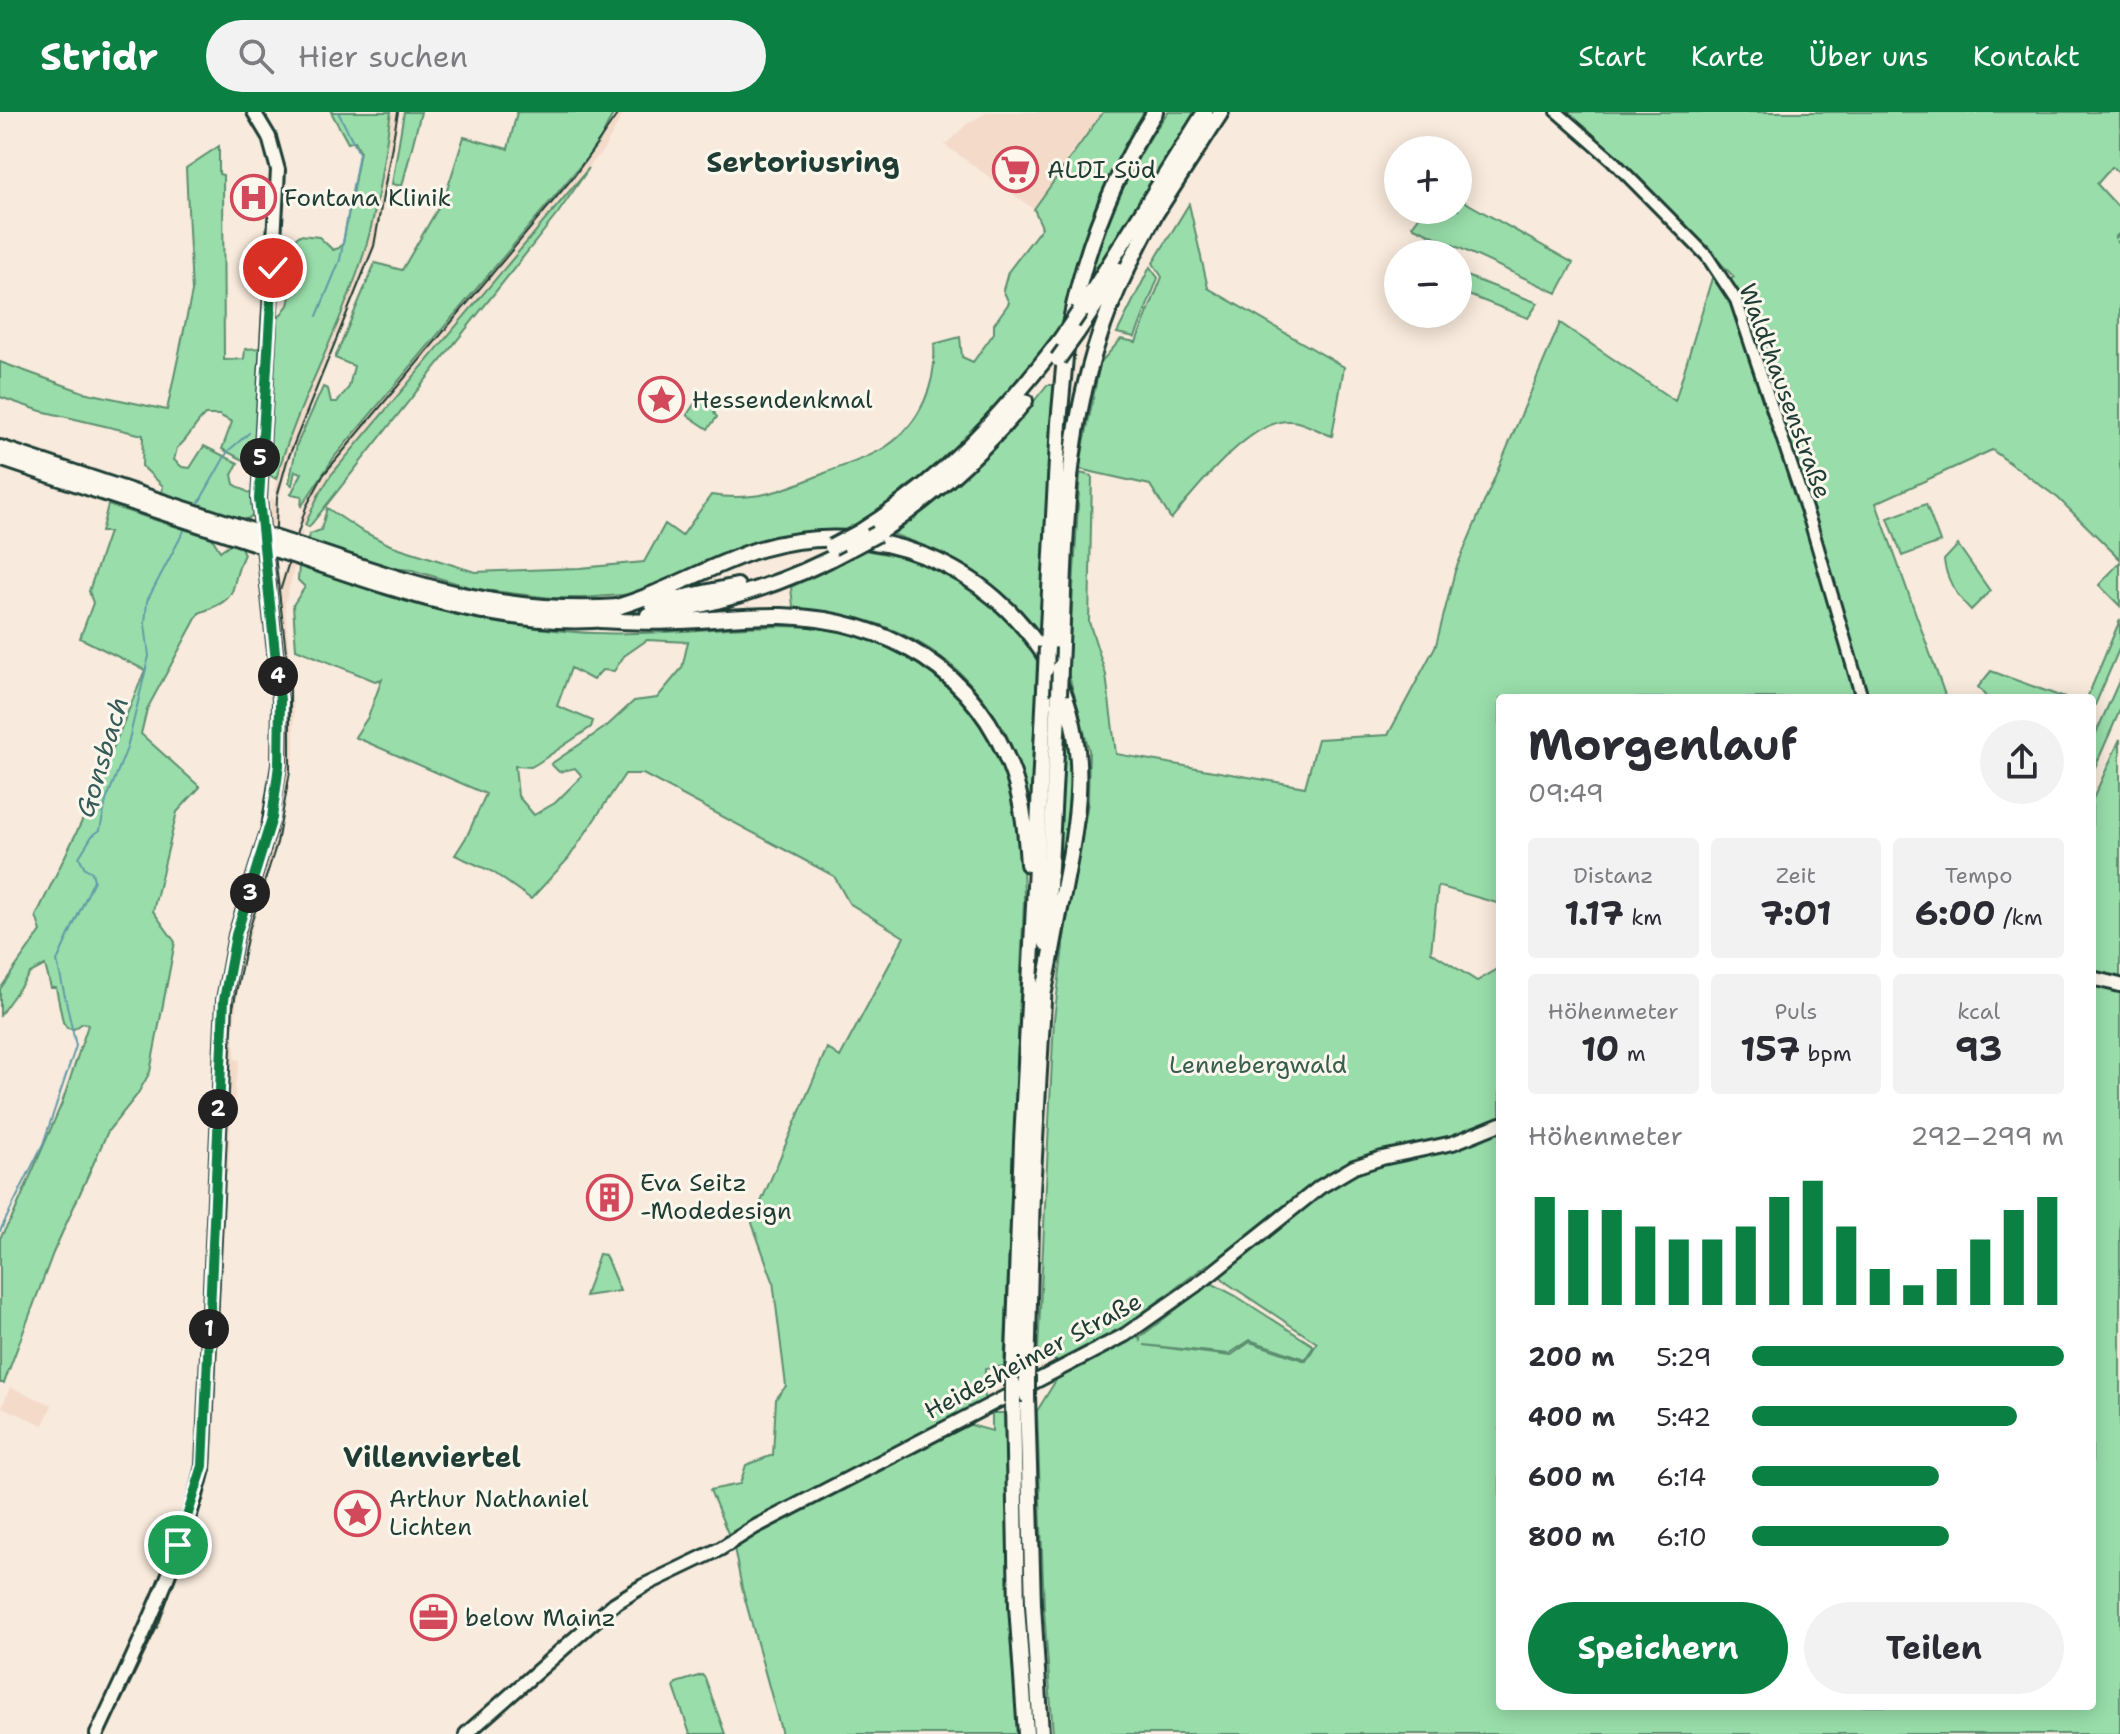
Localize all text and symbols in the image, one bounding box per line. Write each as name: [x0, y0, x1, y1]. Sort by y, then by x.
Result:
search box: [206, 20, 766, 92]
text: Stridr: [40, 31, 158, 82]
icon: search: [234, 34, 278, 78]
text: Hier suchen: [298, 36, 468, 77]
text: Start: [1578, 37, 1647, 75]
text: Karte: [1691, 37, 1765, 75]
text: Über uns: [1809, 37, 1929, 75]
text: Kontakt: [1973, 37, 2080, 75]
map controls: [1384, 136, 1472, 328]
button: +: [1384, 136, 1472, 224]
district label: Sertoriusring: [706, 143, 900, 181]
supermarket icon: ALDI Süd: [992, 146, 1040, 194]
place label: ALDI Süd: [1047, 154, 1156, 186]
hospital icon: Fontana Klinik: [229, 174, 277, 222]
place label: Fontana Klinik: [284, 182, 451, 214]
pin: [239, 234, 307, 302]
button: −: [1384, 240, 1472, 328]
icon: check: [251, 246, 295, 290]
street label: Waldthausenstraße: [1731, 279, 1839, 503]
place icon: Hessendenkmal: [637, 376, 685, 424]
place label: Hessendenkmal: [692, 384, 873, 416]
pin: 5: [240, 438, 280, 478]
text: 5: [253, 443, 267, 472]
pin: 4: [258, 656, 298, 696]
text: 4: [270, 661, 286, 690]
water label: Gonsbach: [67, 692, 136, 821]
text: Morgenlauf: [1528, 715, 1798, 774]
button: share: [1980, 720, 2064, 804]
text: 09:49: [1528, 775, 1604, 810]
text: Distanz: [1573, 861, 1653, 890]
text: Zeit: [1776, 861, 1816, 890]
text: Tempo: [1945, 861, 2013, 890]
pin: 3: [230, 873, 270, 913]
text: 3: [242, 878, 258, 907]
text: 1.17: [1564, 890, 1624, 936]
text: 7:01: [1760, 890, 1832, 936]
text: 6:00: [1915, 890, 1996, 936]
text: km: [1624, 903, 1662, 932]
text: /km: [1996, 903, 2043, 932]
text: Höhenmeter: [1548, 997, 1679, 1026]
text: Puls: [1775, 997, 1817, 1026]
text: kcal: [1957, 997, 2000, 1026]
text: 10: [1581, 1026, 1619, 1072]
text: 157: [1740, 1026, 1800, 1072]
text: 93: [1955, 1026, 2002, 1072]
text: m: [1619, 1039, 1646, 1068]
text: bpm: [1800, 1039, 1852, 1068]
park label: Lennebergwald: [1169, 1049, 1347, 1081]
pin: 2: [198, 1089, 238, 1129]
text: 2: [210, 1094, 226, 1123]
text: Höhenmeter: [1528, 1118, 1683, 1153]
text: 292–299 m: [1910, 1118, 2064, 1153]
place label: Eva Seitz -Modedesign: [640, 1167, 792, 1227]
building icon: Eva Seitz -Modedesign: [585, 1173, 633, 1221]
street label: Heidesheimer Straße: [919, 1285, 1147, 1427]
pin: 1: [189, 1309, 229, 1349]
text: 1: [204, 1314, 214, 1343]
text: 200 m: [1528, 1339, 1615, 1374]
text: 5:29: [1656, 1339, 1712, 1374]
text: 400 m: [1528, 1399, 1615, 1434]
text: 5:42: [1656, 1399, 1711, 1434]
district label: Villenviertel: [343, 1438, 521, 1476]
text: 600 m: [1528, 1459, 1615, 1494]
text: 6:14: [1656, 1459, 1706, 1494]
place label: Arthur Nathaniel Lichten: [389, 1483, 589, 1543]
place icon: Arthur Nathaniel Lichten: [334, 1489, 382, 1537]
pin: [144, 1511, 212, 1579]
text: 800 m: [1528, 1519, 1615, 1554]
text: 6:10: [1656, 1519, 1707, 1554]
icon: arrive: [156, 1523, 200, 1567]
office icon: below Mainz: [410, 1594, 458, 1642]
place label: below Mainz: [465, 1602, 616, 1634]
button: Speichern: [1528, 1602, 1788, 1694]
button: Teilen: [1804, 1602, 2064, 1694]

